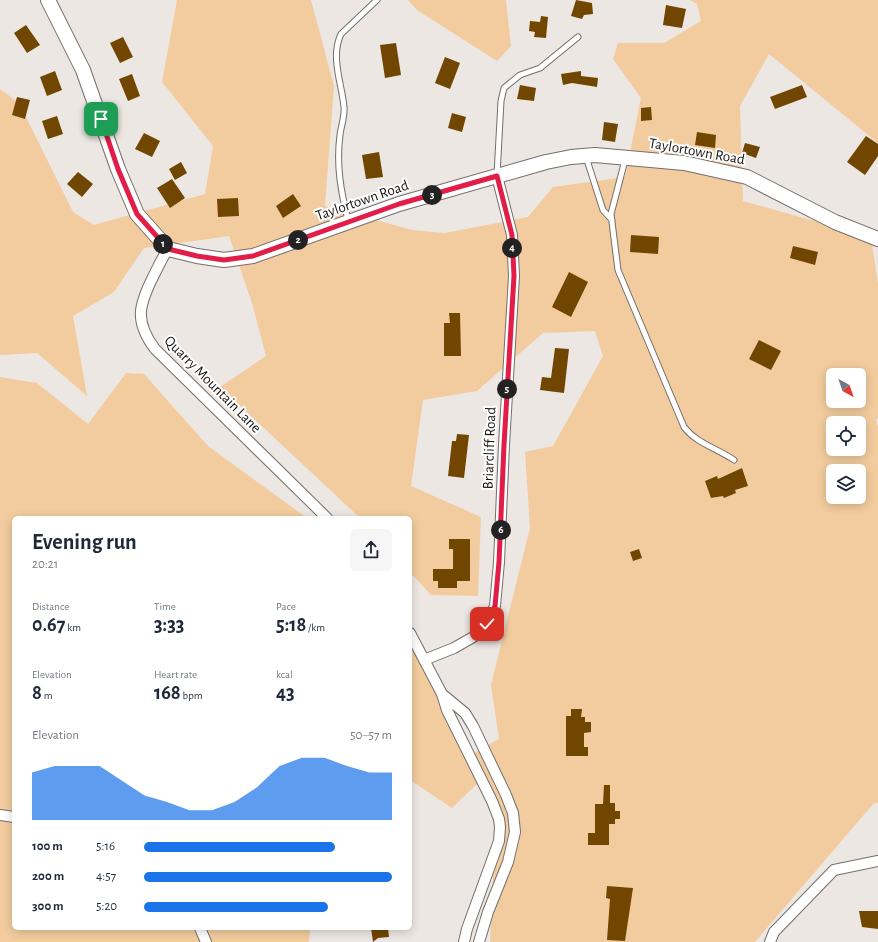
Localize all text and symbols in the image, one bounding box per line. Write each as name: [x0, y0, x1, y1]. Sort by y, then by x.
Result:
pin: [84, 102, 118, 136]
icon: arrive: [90, 108, 112, 130]
street label: Taylortown Road: [648, 136, 746, 167]
street label: Taylortown Road: [314, 177, 411, 223]
pin: 3: [422, 185, 442, 205]
text: 3: [430, 189, 434, 200]
pin: 2: [288, 230, 308, 250]
pin: 1: [153, 234, 173, 254]
text: 2: [295, 234, 301, 245]
text: 1: [161, 238, 165, 249]
pin: 4: [502, 238, 522, 258]
text: 4: [509, 242, 515, 253]
street label: Quarry Mountain Lane: [161, 333, 264, 436]
north arrow: [826, 368, 866, 408]
map controls: [826, 368, 866, 504]
pin: 5: [497, 379, 517, 399]
text: 5: [505, 383, 509, 394]
street label: Briarcliff Road: [481, 406, 498, 490]
button: locate: [826, 416, 866, 456]
button: layers: [826, 464, 866, 504]
pin: 6: [491, 520, 511, 540]
text: 6: [498, 524, 504, 535]
button: share: [350, 529, 392, 571]
text: Evening run: [32, 531, 137, 553]
text: 20:21: [32, 558, 58, 571]
text: Distance: [32, 601, 69, 612]
text: Time: [154, 601, 176, 612]
text: Pace: [276, 601, 296, 612]
pin: [470, 607, 504, 641]
icon: check: [476, 613, 498, 635]
text: 0.67: [32, 615, 65, 635]
text: 3:33: [154, 615, 184, 635]
text: 5:18: [276, 615, 306, 635]
text: km: [65, 622, 81, 633]
text: /km: [306, 622, 325, 633]
text: Elevation: [32, 669, 72, 680]
text: Heart rate: [154, 669, 197, 680]
text: kcal: [276, 669, 293, 680]
text: 8: [32, 683, 42, 703]
text: 168: [154, 683, 181, 703]
text: 43: [276, 683, 295, 703]
text: m: [42, 690, 53, 701]
text: bpm: [181, 690, 203, 701]
text: Elevation: [32, 729, 79, 742]
text: 50–57 m: [350, 729, 392, 742]
text: 100 m: [32, 840, 63, 853]
text: 5:16: [96, 840, 115, 853]
text: 200 m: [32, 870, 64, 883]
text: 4:57: [96, 870, 116, 883]
text: 300 m: [32, 900, 64, 913]
text: 5:20: [96, 900, 117, 913]

